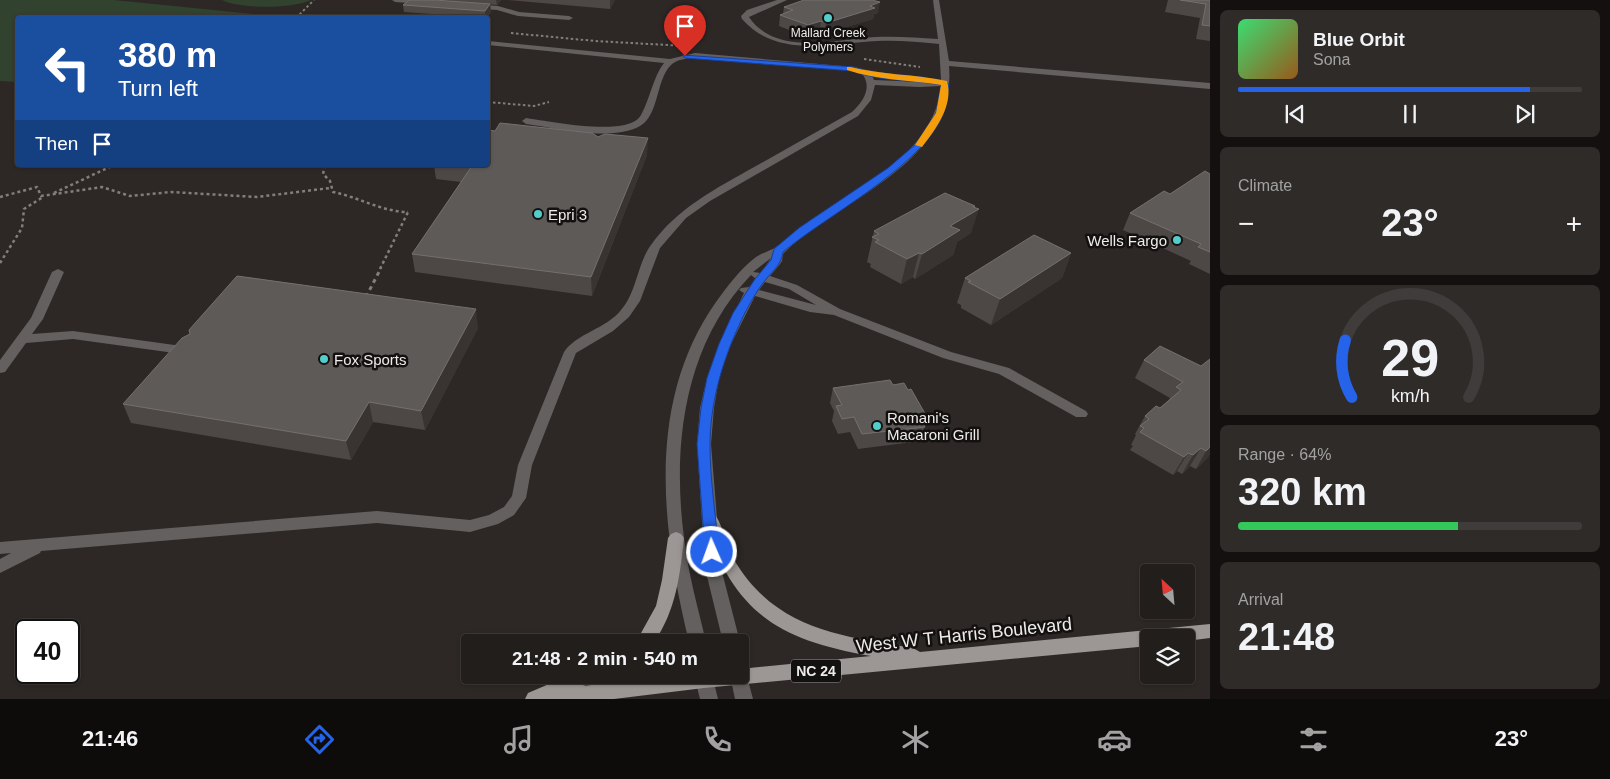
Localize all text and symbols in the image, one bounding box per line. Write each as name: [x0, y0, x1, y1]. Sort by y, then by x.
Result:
pin: [664, 5, 706, 56]
icon: arrive: [671, 12, 699, 40]
marker: Mallard Creek Polymers: [822, 12, 834, 24]
place label: Mallard Creek Polymers: [791, 26, 866, 54]
text: Blue Orbit: [1313, 29, 1405, 50]
icon: left: [35, 35, 100, 100]
text: 380 m: [118, 35, 217, 74]
text: Sona: [1313, 51, 1350, 68]
text: Turn left: [118, 76, 198, 101]
icon: previous: [1281, 100, 1309, 128]
icon: pause: [1396, 100, 1424, 128]
icon: next: [1511, 100, 1539, 128]
icon: arrive: [88, 130, 116, 158]
text: Then: [35, 133, 78, 154]
text: Climate: [1238, 177, 1292, 194]
text: 23°: [1381, 202, 1439, 244]
place label: Epri 3: [548, 206, 587, 223]
marker: Epri 3: [532, 208, 544, 220]
text: −: [1238, 208, 1254, 239]
text: +: [1566, 208, 1582, 239]
place label: Wells Fargo: [1087, 232, 1167, 249]
marker: Wells Fargo: [1171, 234, 1183, 246]
text: 29: [1381, 329, 1439, 387]
place label: Fox Sports: [334, 351, 407, 368]
marker: Fox Sports: [318, 353, 330, 365]
text: km/h: [1391, 386, 1429, 406]
place label: Romani's Macaroni Grill: [887, 409, 980, 443]
marker: Romani's Macaroni Grill: [871, 420, 883, 432]
text: Range · 64%: [1238, 446, 1331, 463]
text: 320 km: [1238, 471, 1367, 513]
position arrow: [685, 525, 737, 577]
north arrow: [1140, 564, 1195, 619]
map controls: [1140, 564, 1195, 684]
text: Arrival: [1238, 591, 1283, 608]
street label: West W T Harris Boulevard: [855, 614, 1073, 656]
text: 21:48: [1238, 616, 1335, 658]
speed limit sign: 40: [15, 619, 80, 684]
button: layers: [1140, 629, 1195, 684]
text: 21:48 · 2 min · 540 m: [512, 648, 698, 669]
road number: NC 24: [791, 659, 841, 682]
icon: directions: [302, 722, 337, 757]
icon: music: [501, 722, 536, 757]
icon: phone: [700, 722, 735, 757]
icon: climate: [898, 722, 933, 757]
icon: car: [1097, 722, 1132, 757]
icon: filters: [1296, 722, 1331, 757]
text: 21:46: [82, 726, 138, 751]
text: 23°: [1495, 726, 1528, 751]

